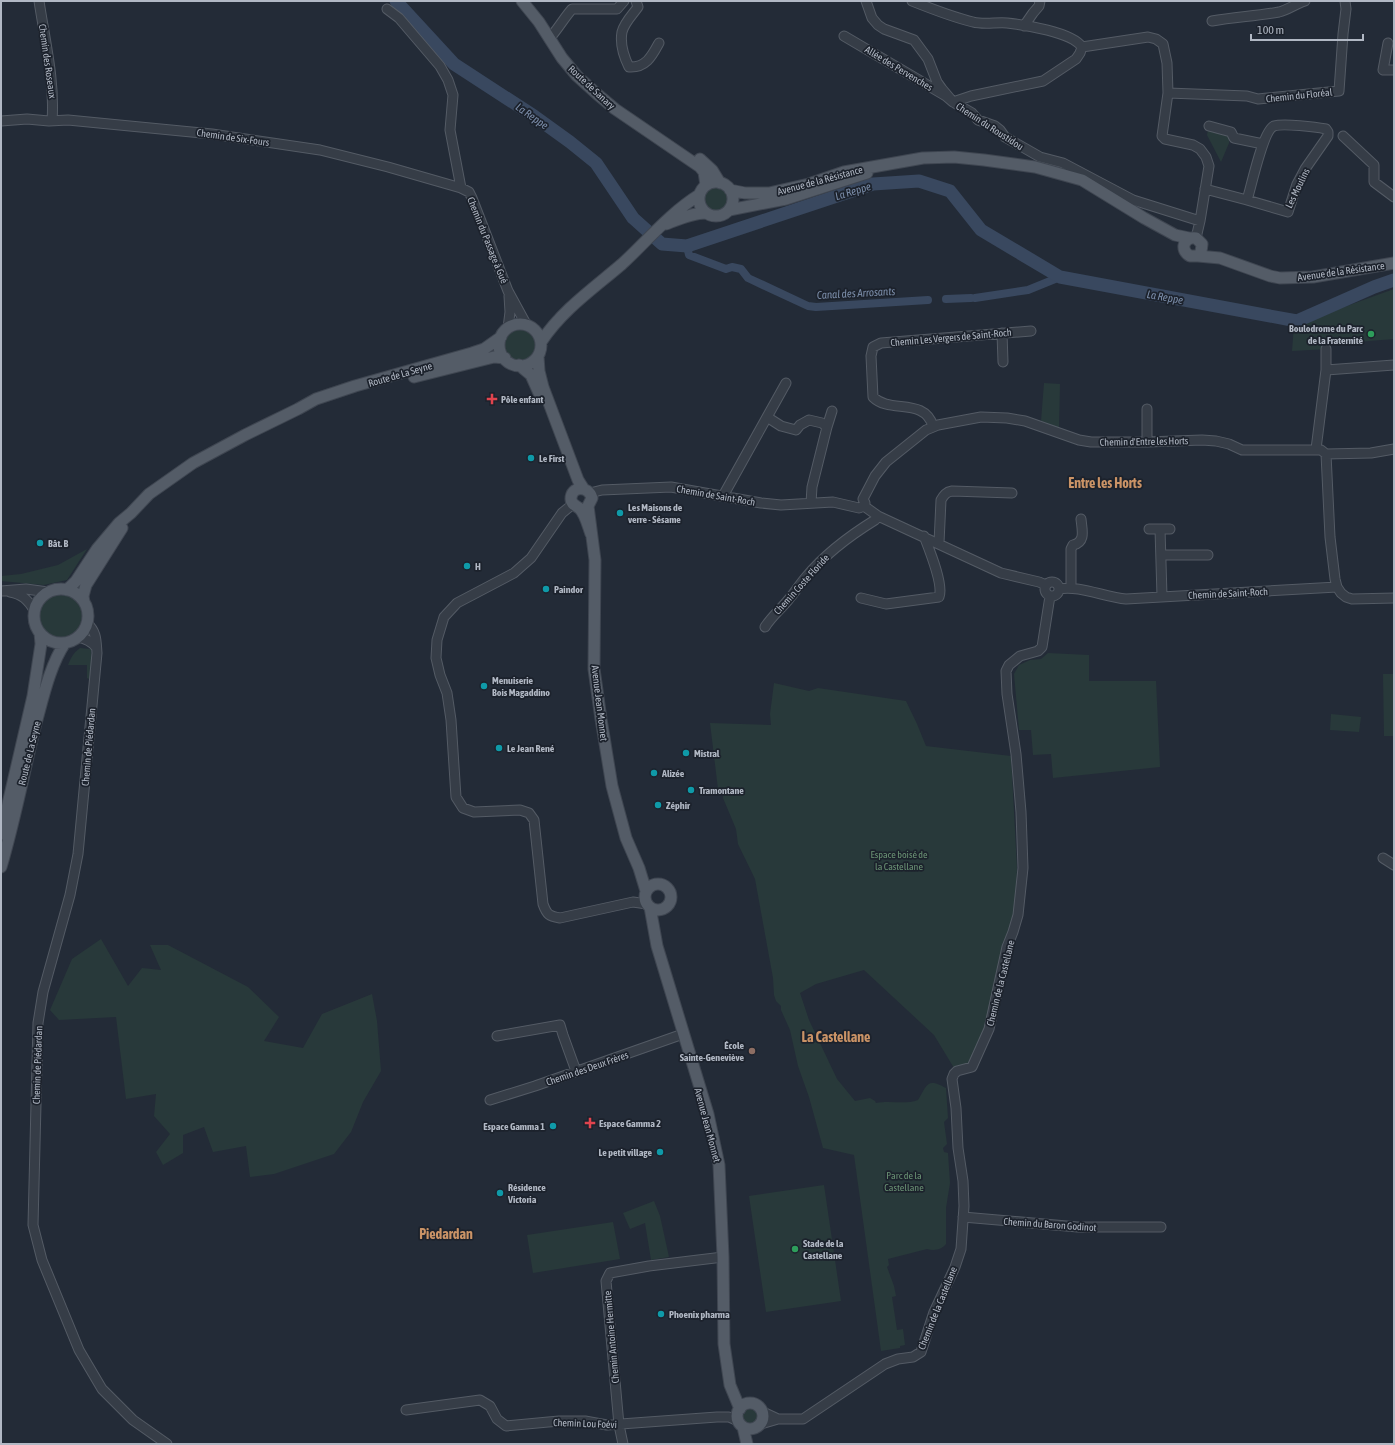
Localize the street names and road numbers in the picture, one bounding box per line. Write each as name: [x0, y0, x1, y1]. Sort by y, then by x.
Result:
street label: Chemin des Roseaux: [37, 23, 58, 99]
street label: Allée des Pervenches: [863, 44, 935, 93]
street label: Route de Sanary: [566, 63, 617, 112]
street label: Chemin du Floréal: [1265, 87, 1333, 104]
street label: Chemin du Roustidou: [954, 101, 1026, 152]
street label: Chemin de Six-Fours: [196, 127, 270, 148]
street label: Avenue de la Résistance: [776, 164, 864, 197]
street label: Les Moulins: [1283, 166, 1312, 210]
street label: Chemin du Passage à Gué: [465, 195, 510, 285]
street label: Avenue de la Résistance: [1297, 260, 1386, 283]
street label: Chemin Les Vergers de Saint-Roch: [890, 327, 1012, 348]
street label: Route de La Seyne: [367, 360, 434, 389]
street label: Chemin d'Entre les Horts: [1100, 435, 1189, 448]
street label: Chemin de Saint-Roch: [676, 483, 756, 508]
street label: Chemin Coste Floride: [772, 552, 831, 617]
street label: Chemin de Saint-Roch: [1188, 586, 1268, 601]
street label: Avenue Jean Monnet: [589, 665, 610, 742]
street label: Chemin de Piédardan: [80, 707, 97, 787]
street label: Route de La Seyne: [16, 719, 43, 786]
street label: Chemin de la Castellane: [984, 939, 1017, 1027]
street label: Chemin de Piédardan: [31, 1026, 44, 1104]
street label: Chemin des Deux Frères: [544, 1049, 630, 1088]
street label: Avenue Jean Monnet: [692, 1087, 723, 1163]
street label: Chemin du Baron Godinot: [1003, 1216, 1097, 1233]
street label: Chemin de la Castellane: [916, 1265, 959, 1351]
street label: Chemin Antoine Hermitte: [602, 1290, 621, 1384]
street label: Chemin Lou Foévi: [553, 1417, 617, 1430]

